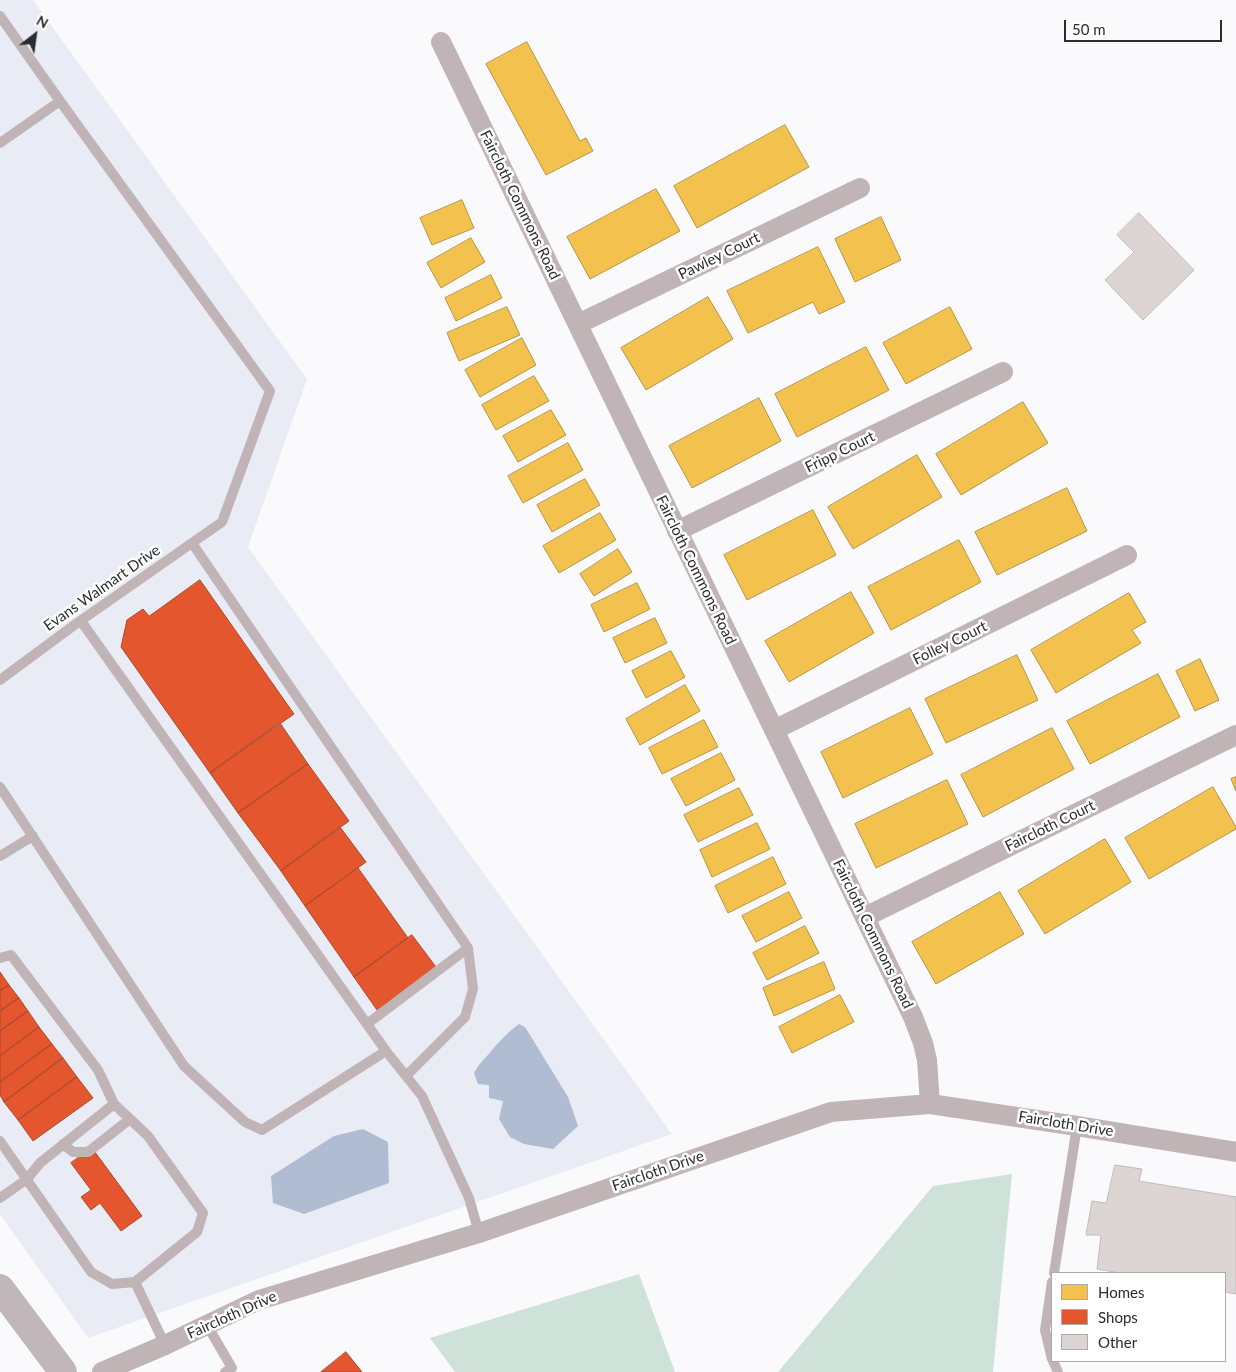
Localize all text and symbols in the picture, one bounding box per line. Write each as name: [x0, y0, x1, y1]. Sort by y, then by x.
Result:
north arrow: [10, 10, 60, 60]
scale bar: [1066, 10, 1224, 42]
text: N: [34, 12, 52, 32]
text: 50 m: [1072, 20, 1106, 38]
street label: Faircloth Commons Road: [476, 127, 564, 283]
street label: Pawley Court: [675, 229, 763, 283]
street label: Fripp Court: [802, 427, 878, 477]
street label: Faircloth Commons Road: [652, 492, 740, 648]
street label: Evans Walmart Drive: [40, 541, 164, 635]
street label: Folley Court: [910, 617, 990, 669]
street label: Faircloth Court: [1002, 796, 1098, 856]
street label: Faircloth Commons Road: [829, 856, 917, 1012]
street label: Faircloth Drive: [1017, 1108, 1115, 1140]
street label: Faircloth Drive: [610, 1147, 706, 1195]
legend: [1051, 1272, 1226, 1362]
text: Homes: [1098, 1283, 1144, 1301]
street label: Faircloth Drive: [184, 1287, 280, 1343]
text: Shops: [1098, 1308, 1138, 1326]
text: Other: [1098, 1333, 1137, 1351]

